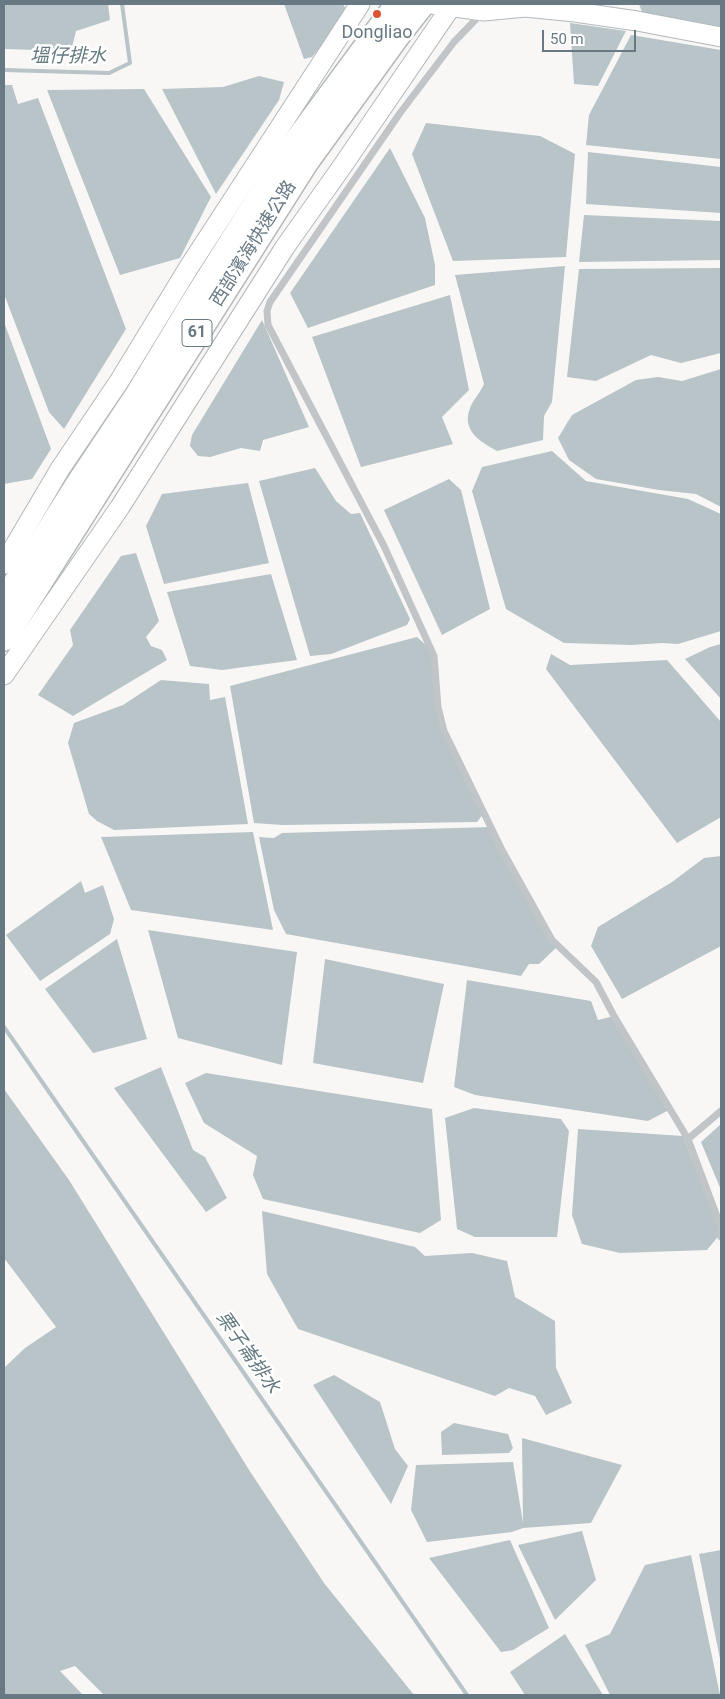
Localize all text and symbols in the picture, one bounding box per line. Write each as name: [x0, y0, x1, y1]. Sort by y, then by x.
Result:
marker: Dongliao: [371, 8, 383, 20]
scale bar: [545, 20, 639, 52]
place label: Dongliao: [342, 22, 412, 44]
text: 50 m: [550, 30, 584, 48]
water label: 塭仔排水: [30, 46, 106, 68]
street label: 西部濱海快速公路: [207, 177, 301, 311]
road number: 61: [182, 319, 212, 346]
water label: 栗子崙排水: [210, 1308, 284, 1398]

